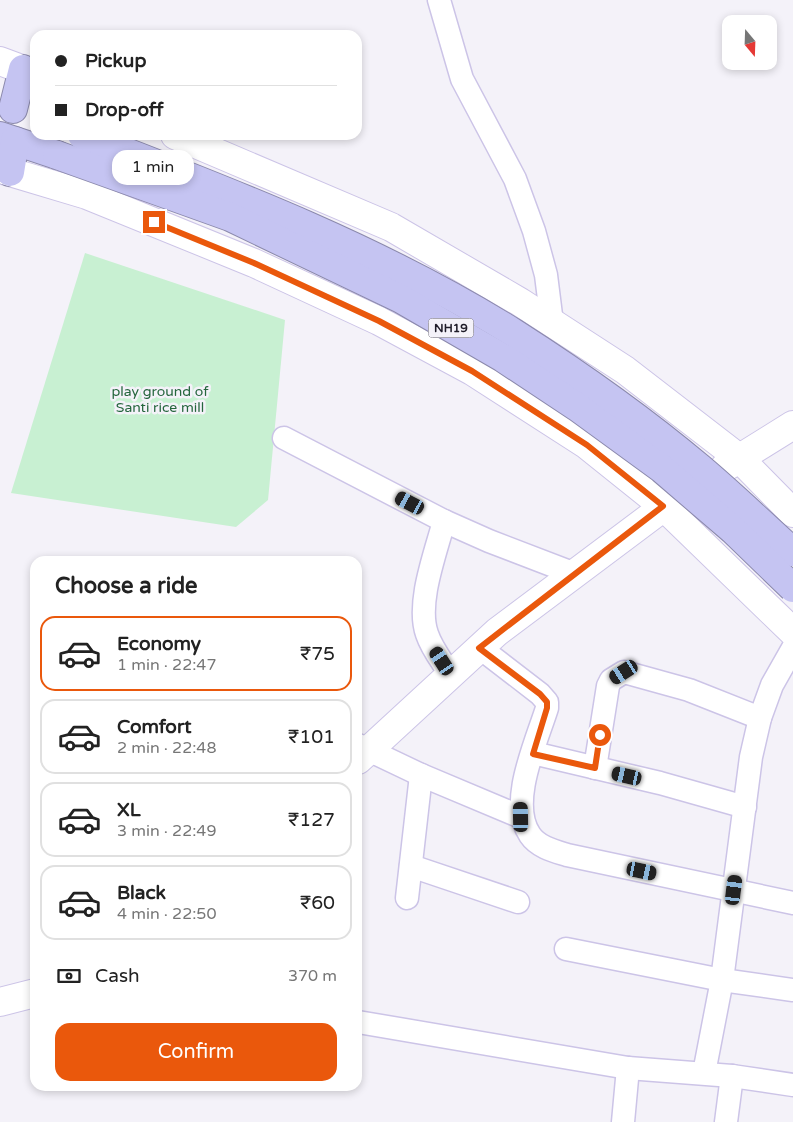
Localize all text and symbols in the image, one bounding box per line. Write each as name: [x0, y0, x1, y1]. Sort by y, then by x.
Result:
north arrow: [722, 15, 778, 70]
map controls: [722, 15, 777, 70]
text: Pickup: [85, 50, 146, 72]
text: Drop-off: [85, 99, 164, 121]
callout: 1 min: [113, 150, 195, 184]
text: 1 min: [132, 157, 174, 177]
route end: [143, 211, 165, 233]
road number: NH19: [428, 318, 474, 338]
park label: play ground of Santi rice mill: [111, 383, 209, 416]
car: [393, 489, 426, 517]
text: Choose a ride: [55, 573, 198, 599]
icon: car: [57, 631, 102, 676]
text: Economy: [117, 633, 201, 655]
text: ₹75: [300, 643, 335, 665]
car: [427, 644, 456, 678]
text: 1 min · 22:47: [117, 655, 216, 675]
car: [607, 658, 640, 686]
icon: car: [57, 714, 102, 759]
text: Comfort: [117, 716, 191, 738]
route start: [589, 724, 611, 746]
text: ₹101: [288, 726, 335, 748]
text: 2 min · 22:48: [117, 738, 216, 758]
car: [610, 765, 643, 787]
icon: car: [57, 797, 102, 842]
text: XL: [117, 799, 141, 821]
car: [513, 802, 528, 832]
text: ₹127: [288, 809, 335, 831]
text: 3 min · 22:49: [117, 821, 216, 841]
car: [625, 861, 658, 881]
car: [724, 874, 743, 906]
icon: car: [57, 880, 102, 925]
text: Black: [117, 882, 166, 904]
text: ₹60: [300, 892, 335, 914]
text: 4 min · 22:50: [117, 904, 216, 924]
icon: cash: [55, 962, 83, 990]
text: Cash: [95, 965, 140, 987]
text: 370 m: [288, 966, 337, 986]
button: Confirm: [55, 1023, 337, 1081]

